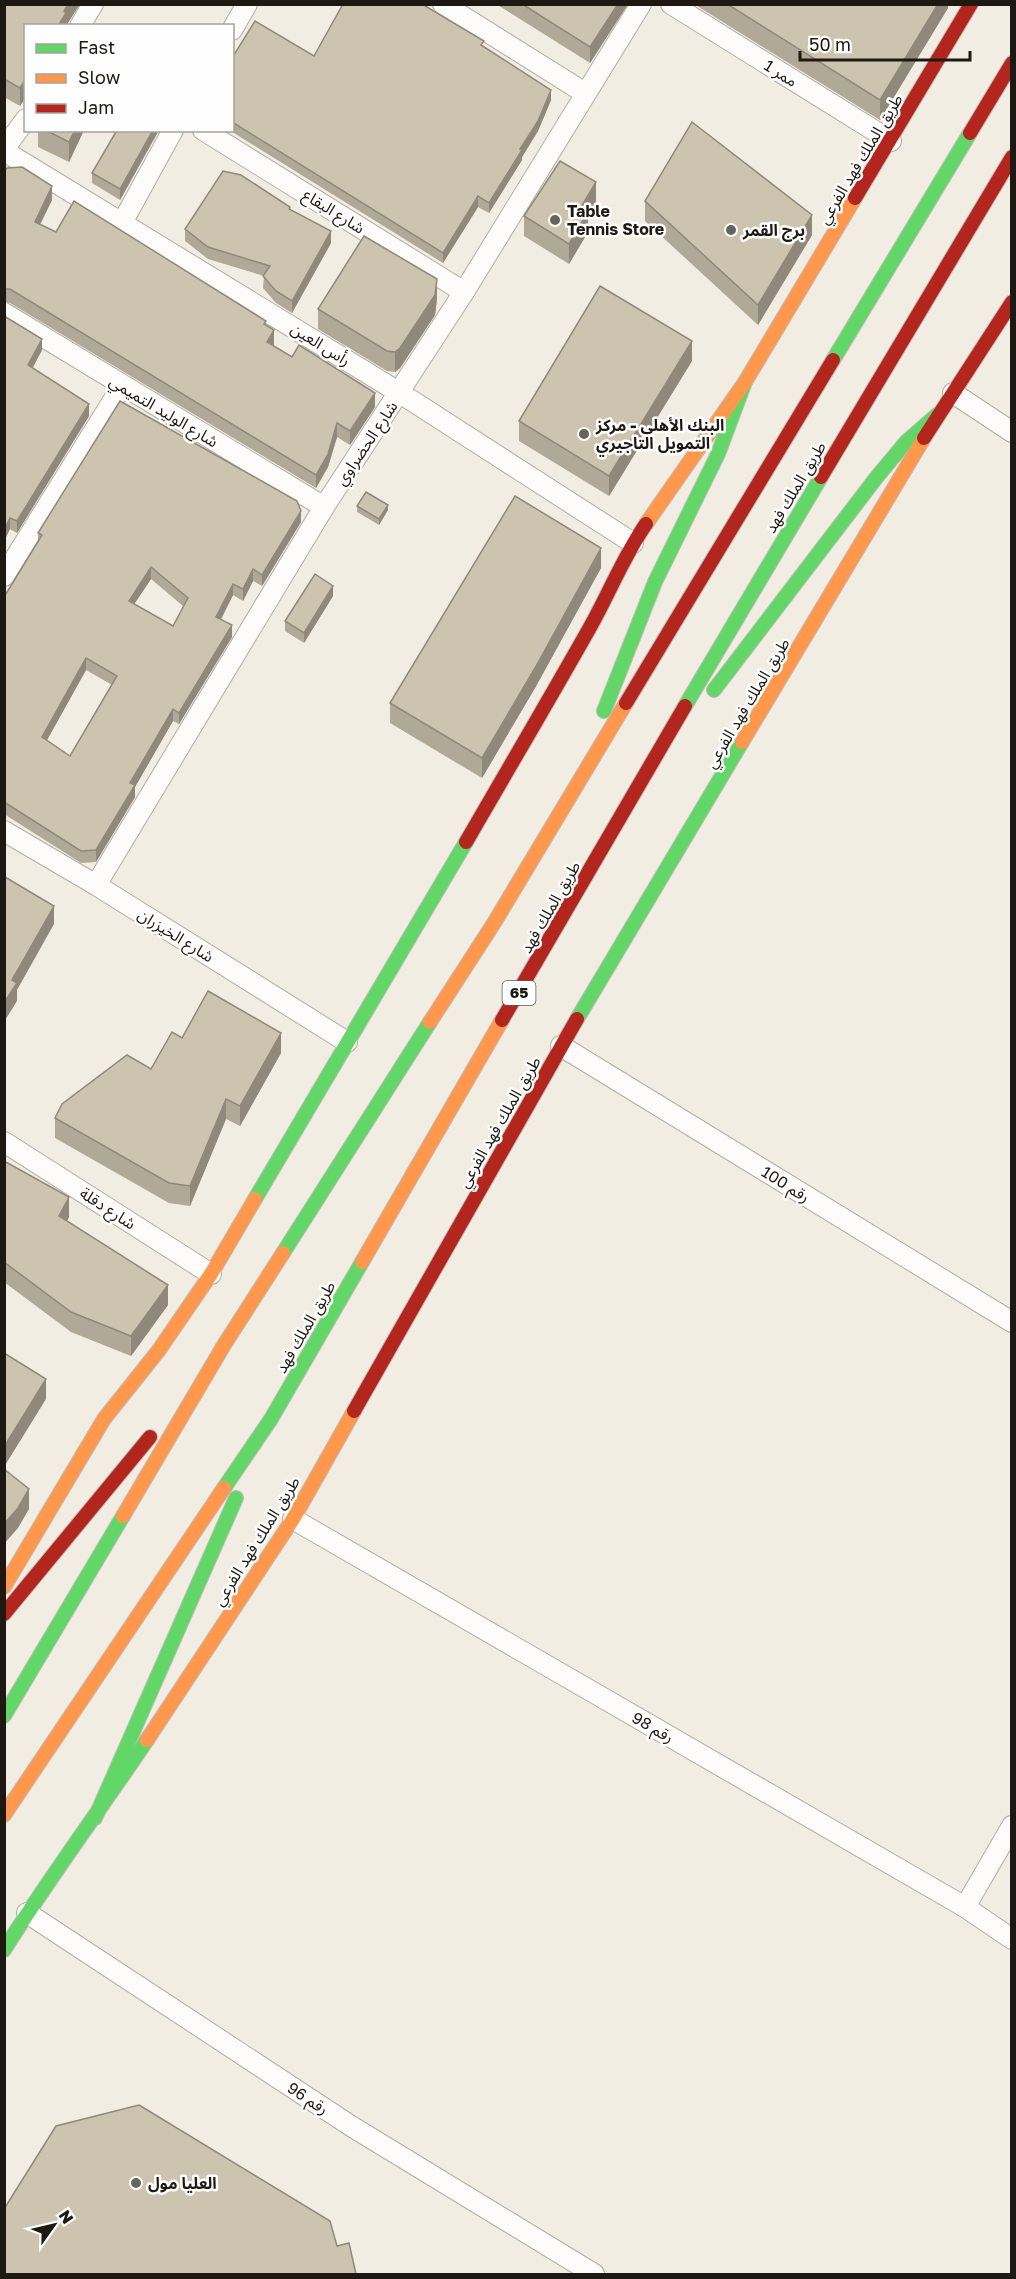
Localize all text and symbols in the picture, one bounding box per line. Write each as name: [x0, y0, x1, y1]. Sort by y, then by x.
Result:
legend: [24, 24, 234, 132]
scale bar: [800, 24, 970, 62]
text: 50 m: [809, 33, 851, 55]
text: Fast: [78, 36, 115, 58]
street label: ممر 1: [761, 55, 801, 91]
text: Slow: [78, 66, 121, 88]
street label: طريق الملك فهد الفرعي: [813, 90, 909, 229]
text: Jam: [78, 96, 114, 118]
street label: شارع البقاع: [298, 184, 369, 240]
place label: Table Tennis Store: [567, 201, 664, 239]
marker: Table Tennis Store: [548, 213, 562, 227]
place label: برج القمر: [742, 220, 805, 242]
marker: برج القمر: [724, 223, 738, 237]
street label: رأس العين: [287, 318, 355, 370]
street label: شارع الوليد التميمي: [104, 371, 222, 454]
street label: شارع الحضراوي: [330, 397, 404, 491]
place label: البنك الأهلي - مركز التمويل التاجيري: [595, 415, 724, 457]
marker: البنك الأهلي - مركز التمويل التاجيري: [577, 427, 591, 441]
street label: طريق الملك فهد: [760, 438, 831, 537]
street label: طريق الملك فهد الفرعي: [700, 634, 796, 773]
street label: طريق الملك فهد: [516, 857, 585, 957]
street label: شارع الخيزران: [133, 904, 218, 969]
road number: 65: [502, 981, 536, 1005]
street label: طريق الملك فهد الفرعي: [453, 1053, 547, 1193]
street label: رقم 100: [757, 1161, 814, 1209]
street label: شارع دقلة: [75, 1183, 140, 1236]
street label: طريق الملك فهد: [271, 1277, 340, 1377]
street label: طريق الملك فهد الفرعي: [208, 1473, 306, 1611]
street label: رقم 98: [627, 1707, 677, 1750]
street label: رقم 96: [282, 2077, 332, 2121]
place label: العليا مول: [148, 2173, 217, 2193]
marker: العليا مول: [129, 2176, 143, 2190]
north arrow: [24, 2195, 84, 2255]
text: N: [55, 2206, 78, 2227]

